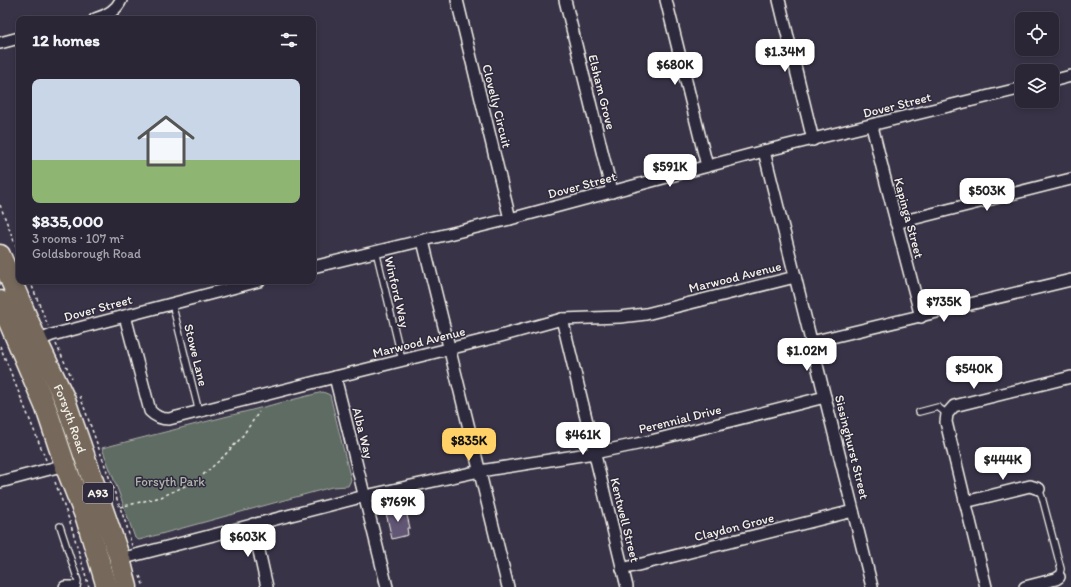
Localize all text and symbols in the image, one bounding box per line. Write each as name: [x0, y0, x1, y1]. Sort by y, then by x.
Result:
map controls: [1015, 12, 1059, 108]
button: locate: [1015, 12, 1059, 56]
icon: filters: [278, 29, 300, 51]
text: 12 homes: [32, 30, 100, 50]
pin: $1.34M: [752, 39, 818, 73]
text: $1.34M: [765, 44, 805, 59]
pin: $680K: [647, 52, 703, 86]
street label: Elsham Grove: [585, 53, 619, 131]
text: $680K: [657, 57, 693, 72]
street label: Clovelly Circuit: [479, 63, 515, 149]
button: layers: [1015, 64, 1059, 108]
street label: Dover Street: [861, 89, 933, 121]
icon: home: [130, 105, 202, 177]
pin: $591K: [642, 154, 698, 188]
text: $591K: [653, 159, 687, 174]
street label: Dover Street: [546, 169, 618, 201]
street label: Kapinga Street: [891, 176, 927, 260]
pin: $503K: [959, 178, 1015, 212]
text: $503K: [969, 183, 1005, 198]
text: $835,000: [32, 211, 104, 231]
text: 3 rooms · 107 m²: [32, 231, 124, 246]
text: Goldsborough Road: [32, 246, 141, 261]
street label: Winford Way: [382, 255, 412, 329]
street label: Marwood Avenue: [687, 258, 783, 296]
pin: $735K: [916, 289, 972, 323]
street label: Dover Street: [62, 292, 134, 324]
text: $735K: [926, 294, 962, 309]
street label: Stowe Lane: [181, 322, 211, 388]
street label: Marwood Avenue: [371, 323, 467, 361]
pin: $1.02M: [774, 338, 840, 372]
text: $1.02M: [787, 343, 827, 358]
pin: $540K: [946, 356, 1002, 390]
text: $540K: [955, 361, 993, 376]
street label: Forsyth Road: [51, 381, 90, 455]
street label: Sissinghurst Street: [832, 393, 872, 501]
street label: Perennial Drive: [637, 401, 723, 437]
street label: Alba Way: [349, 406, 377, 460]
pin: $461K: [555, 422, 611, 456]
text: $461K: [565, 427, 601, 442]
pin: $835K: [441, 428, 497, 462]
text: $835K: [451, 433, 487, 448]
pin: $444K: [975, 447, 1031, 481]
text: $444K: [984, 452, 1022, 467]
park label: Forsyth Park: [135, 474, 205, 489]
street label: Kentwell Street: [607, 476, 643, 564]
road number: A93: [83, 483, 113, 503]
pin: $769K: [370, 489, 426, 523]
text: $769K: [380, 494, 416, 509]
street label: Claydon Grove: [693, 510, 775, 544]
pin: $603K: [220, 524, 276, 558]
text: $603K: [230, 529, 266, 544]

